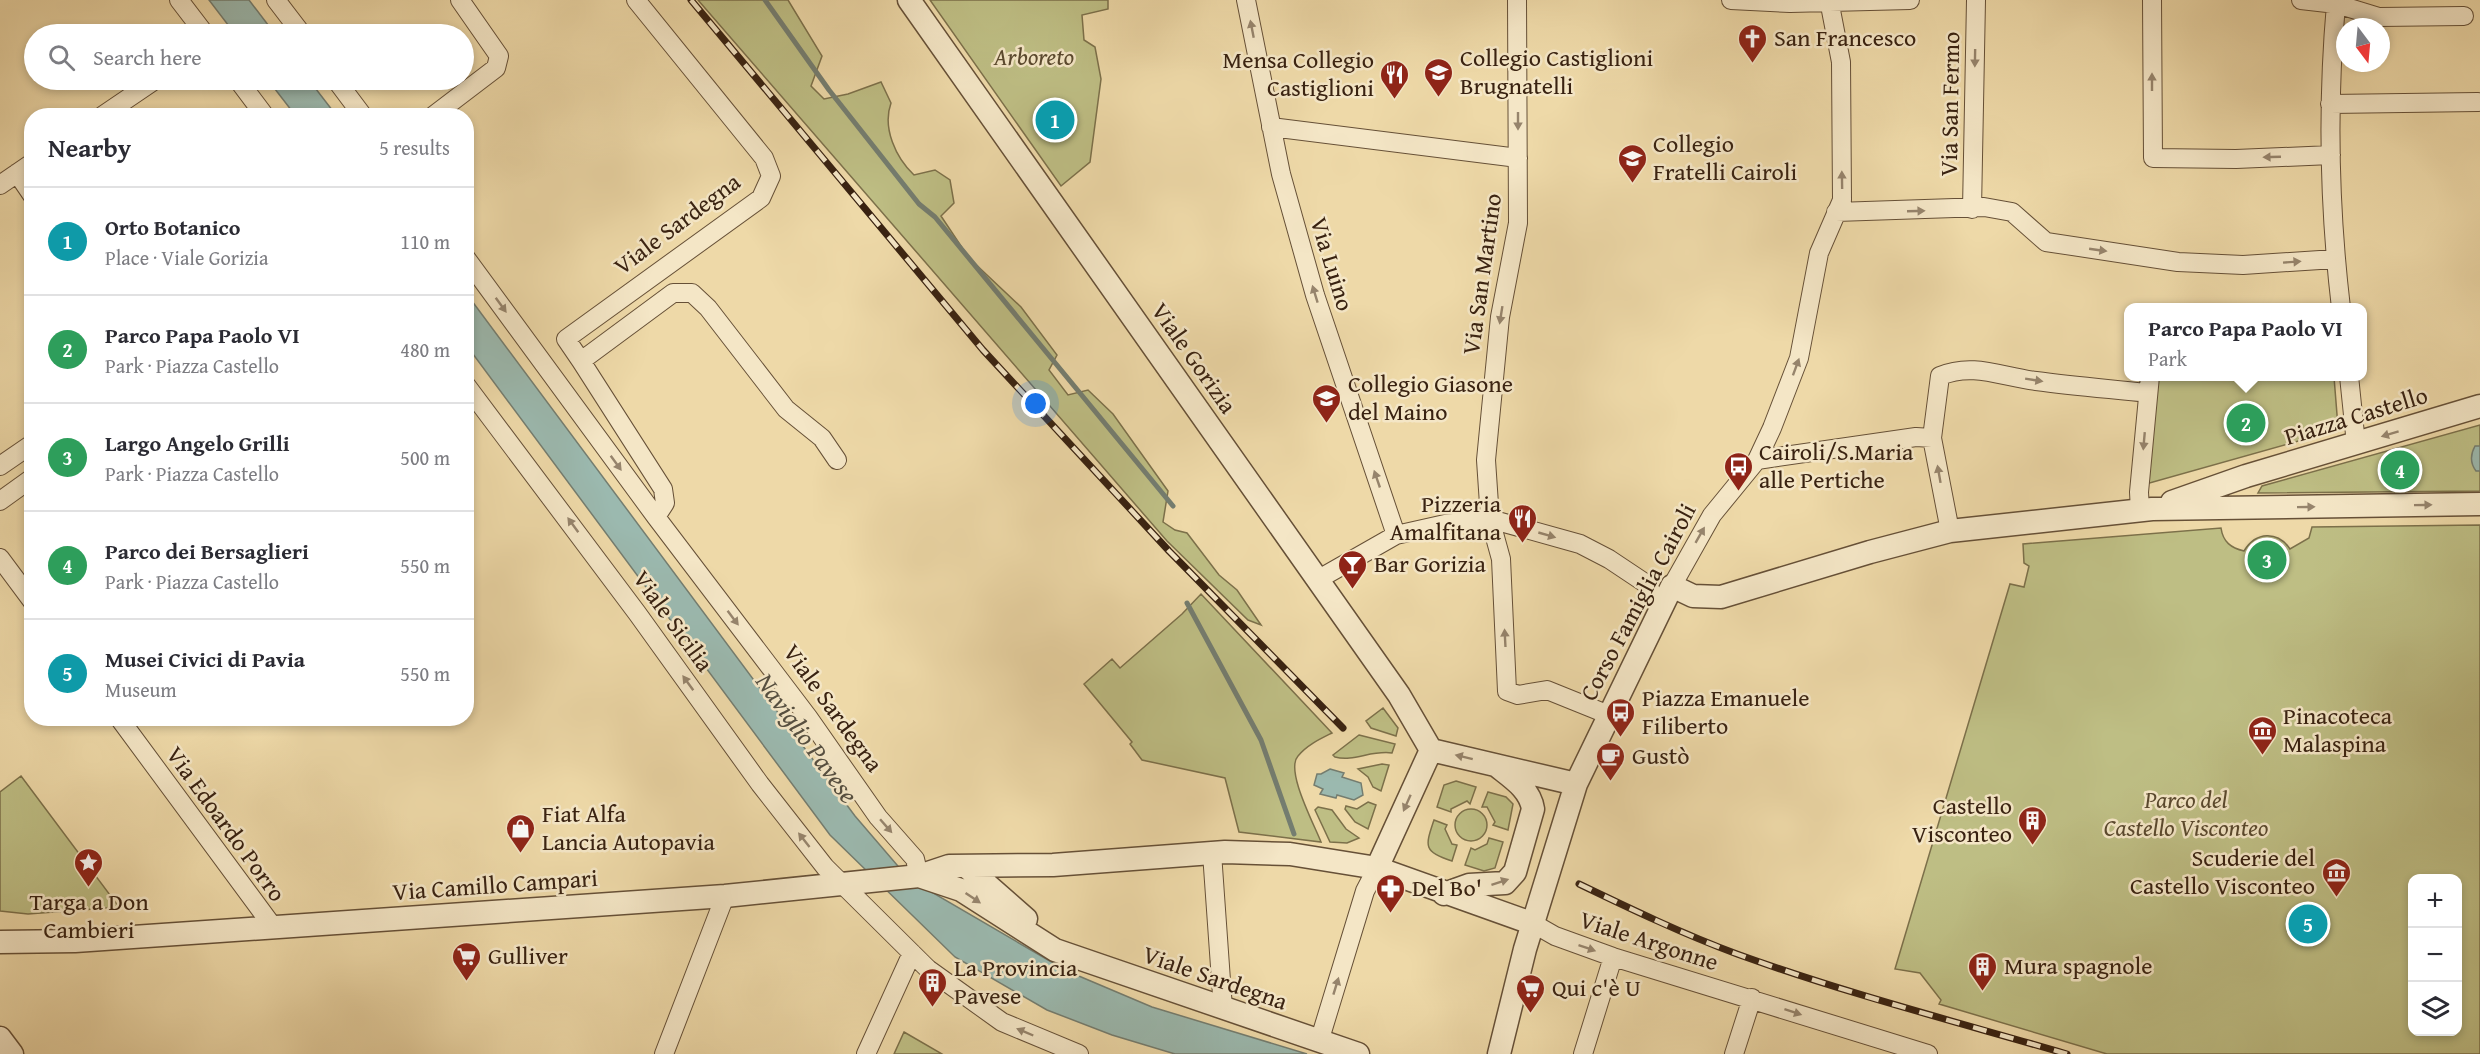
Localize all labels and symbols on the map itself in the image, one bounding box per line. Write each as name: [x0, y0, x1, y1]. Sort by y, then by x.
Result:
north arrow: [2336, 18, 2390, 72]
one-way arrow: [1247, 19, 1256, 38]
place label: San Francesco: [1774, 20, 1916, 55]
church icon: San Francesco: [1737, 22, 1769, 64]
street label: Via San Fermo: [1931, 31, 1968, 177]
park label: Arboreto: [993, 39, 1074, 74]
place label: Collegio Castiglioni Brugnatelli: [1460, 40, 1654, 103]
place label: Mensa Collegio Castiglioni: [1222, 42, 1374, 105]
one-way arrow: [1970, 49, 1979, 68]
school or university icon: Collegio Castiglioni Brugnatelli: [1423, 56, 1455, 98]
restaurant icon: Mensa Collegio Castiglioni: [1379, 58, 1411, 100]
one-way arrow: [2148, 73, 2157, 92]
pin: 1: [1036, 98, 1074, 142]
one-way arrow: [1513, 112, 1523, 131]
place label: Collegio Fratelli Cairoli: [1653, 126, 1798, 189]
school or university icon: Collegio Fratelli Cairoli: [1616, 142, 1648, 184]
one-way arrow: [2263, 153, 2282, 162]
street label: Viale Sardegna: [606, 164, 748, 283]
one-way arrow: [1837, 170, 1847, 189]
street label: Via San Martino: [1453, 191, 1510, 357]
one-way arrow: [1906, 206, 1925, 215]
street label: Via Luino: [1302, 213, 1363, 315]
one-way arrow: [2088, 245, 2107, 254]
one-way arrow: [2282, 258, 2301, 267]
one-way arrow: [1310, 285, 1319, 303]
street label: Viale Gorizia: [1143, 295, 1246, 421]
one-way arrow: [495, 297, 507, 313]
one-way arrow: [1496, 305, 1505, 324]
one-way arrow: [1792, 358, 1801, 376]
place label: Collegio Giasone del Maino: [1348, 366, 1513, 429]
one-way arrow: [2025, 376, 2044, 385]
street label: Piazza Castello: [2280, 377, 2432, 454]
school or university icon: Collegio Giasone del Maino: [1311, 382, 1343, 424]
your location: [1021, 389, 1050, 418]
pin: 2: [2226, 400, 2266, 446]
one-way arrow: [2381, 430, 2399, 439]
one-way arrow: [2139, 432, 2149, 451]
place label: Cairoli/S.Maria alle Pertiche: [1759, 434, 1914, 497]
pin: 4: [2380, 448, 2420, 492]
bus stop icon: Cairoli/S.Maria alle Pertiche: [1722, 450, 1754, 492]
one-way arrow: [610, 454, 622, 470]
one-way arrow: [1934, 464, 1943, 483]
one-way arrow: [1372, 470, 1381, 488]
place label: Pizzeria Amalfitana: [1390, 486, 1502, 549]
street label: Corso Famiglia Cairoli: [1571, 497, 1705, 707]
one-way arrow: [2414, 500, 2433, 510]
restaurant icon: Pizzeria Amalfitana: [1506, 502, 1538, 544]
one-way arrow: [2296, 502, 2315, 512]
one-way arrow: [567, 518, 579, 534]
one-way arrow: [1695, 527, 1706, 543]
one-way arrow: [1538, 531, 1556, 540]
pin: 3: [2248, 538, 2286, 582]
place label: Bar Gorizia: [1374, 546, 1486, 581]
bar icon: Bar Gorizia: [1337, 548, 1369, 590]
street label: Viale Sicilia: [625, 563, 723, 679]
one-way arrow: [727, 611, 739, 626]
one-way arrow: [1500, 628, 1509, 647]
street label: Viale Sardegna: [775, 636, 892, 779]
water label: Naviglio Pavese: [746, 663, 868, 811]
one-way arrow: [682, 676, 694, 691]
place label: Piazza Emanuele Filiberto: [1642, 680, 1809, 743]
bus stop icon: Piazza Emanuele Filiberto: [1605, 696, 1637, 738]
place label: Pinacoteca Malaspina: [2283, 698, 2393, 761]
museum icon: Pinacoteca Malaspina: [2246, 714, 2278, 756]
place label: Gustò: [1632, 738, 1689, 773]
street label: Via Edoardo Porro: [158, 739, 295, 909]
cafe icon: Gustò: [1595, 740, 1627, 782]
one-way arrow: [1455, 752, 1473, 762]
park label: Parco del Castello Visconteo: [2104, 782, 2268, 845]
place label: Castello Visconteo: [1912, 788, 2012, 851]
one-way arrow: [1402, 794, 1412, 812]
place label: Fiat Alfa Lancia Autopavia: [542, 796, 715, 859]
building icon: Castello Visconteo: [2017, 804, 2049, 846]
shop icon: Fiat Alfa Lancia Autopavia: [505, 812, 537, 854]
one-way arrow: [879, 818, 892, 833]
one-way arrow: [798, 832, 810, 847]
place label: Scuderie del Castello Visconteo: [2130, 840, 2315, 903]
place icon: Targa a Don Cambieri: [73, 846, 105, 888]
museum icon: Scuderie del Castello Visconteo: [2320, 856, 2352, 898]
street label: Via Camillo Campari: [391, 860, 599, 909]
place label: Del Bo': [1412, 870, 1482, 905]
pharmacy icon: Del Bo': [1375, 872, 1407, 914]
one-way arrow: [1491, 877, 1509, 887]
place label: Targa a Don Cambieri: [29, 884, 149, 947]
one-way arrow: [965, 892, 981, 903]
street label: Viale Argonne: [1575, 902, 1723, 979]
pin: 5: [2288, 902, 2328, 946]
street label: Viale Sardegna: [1138, 936, 1293, 1019]
place label: Gulliver: [488, 938, 568, 973]
supermarket icon: Gulliver: [451, 940, 483, 982]
one-way arrow: [1578, 943, 1596, 953]
place label: Mura spagnole: [2004, 948, 2152, 983]
place label: La Provincia Pavese: [954, 950, 1078, 1013]
building icon: Mura spagnole: [1967, 950, 1999, 992]
building icon: La Provincia Pavese: [917, 966, 949, 1008]
place label: Qui c'è U: [1552, 970, 1641, 1005]
supermarket icon: Qui c'è U: [1515, 972, 1547, 1014]
one-way arrow: [1332, 977, 1341, 995]
one-way arrow: [1784, 1007, 1802, 1017]
one-way arrow: [1016, 1027, 1033, 1036]

